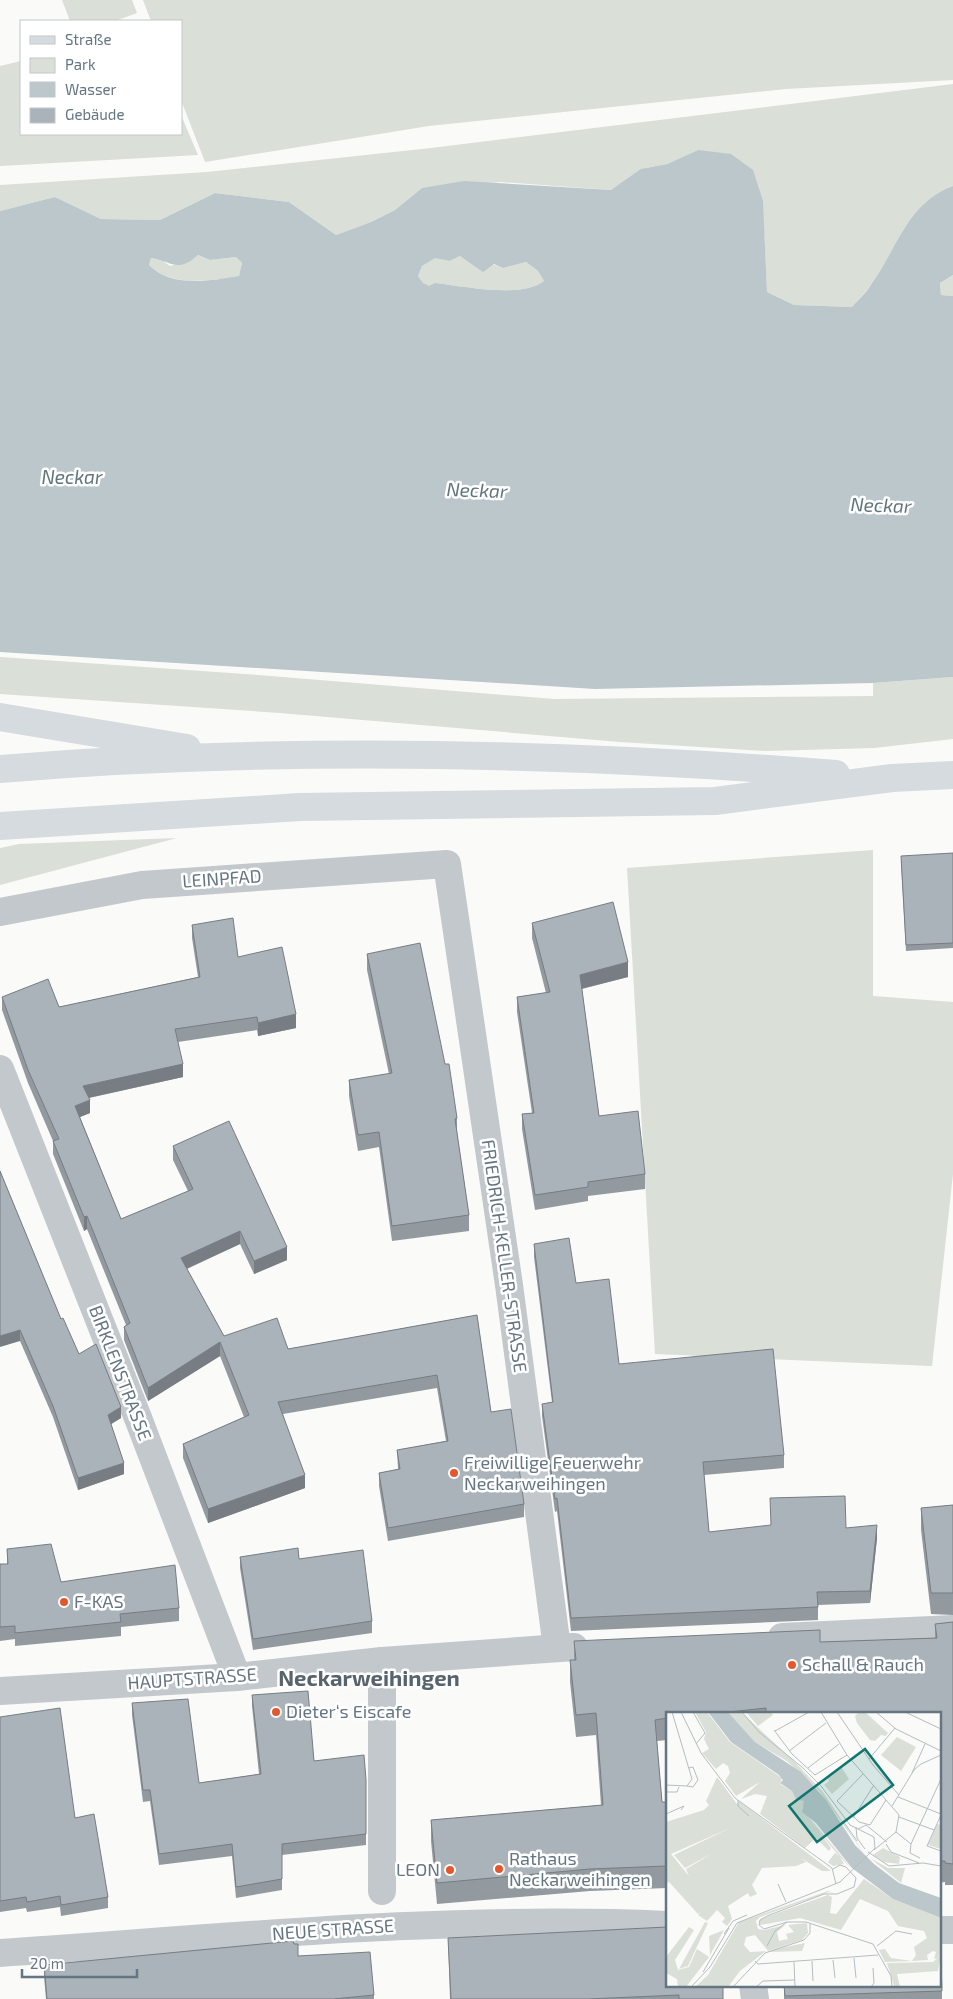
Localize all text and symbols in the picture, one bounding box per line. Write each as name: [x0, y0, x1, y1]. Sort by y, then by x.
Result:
legend: [20, 20, 182, 135]
text: Straße: [65, 30, 111, 48]
text: Park: [65, 55, 96, 73]
text: Wasser: [65, 80, 117, 98]
text: Gebäude: [65, 105, 124, 123]
water label: Neckar: [41, 465, 103, 488]
water label: Neckar: [446, 477, 508, 502]
water label: Neckar: [850, 492, 912, 517]
street label: LEINPFAD: [182, 864, 262, 892]
street label: FRIEDRICH-KELLER-STRASSE: [478, 1138, 532, 1374]
street label: BIRKLENSTRASSE: [85, 1302, 157, 1443]
place label: Freiwillige Feuerwehr Neckarweihingen: [464, 1451, 641, 1494]
marker: Freiwillige Feuerwehr Neckarweihingen: [448, 1467, 460, 1479]
place label: F-KAS: [74, 1590, 124, 1612]
marker: F-KAS: [58, 1596, 70, 1608]
place label: Schall & Rauch: [802, 1653, 924, 1675]
marker: Schall & Rauch: [786, 1659, 798, 1671]
street label: HAUPTSTRASSE: [127, 1663, 257, 1693]
district label: Neckarweihingen: [278, 1664, 460, 1690]
place label: Dieter‘s Eiscafe: [286, 1700, 411, 1722]
marker: Dieter‘s Eiscafe: [270, 1706, 282, 1718]
inset map: [666, 1712, 940, 1986]
place label: Rathaus Neckarweihingen: [509, 1847, 651, 1890]
place label: LEON: [396, 1858, 440, 1880]
marker: Rathaus Neckarweihingen: [493, 1863, 505, 1875]
marker: LEON: [444, 1864, 456, 1876]
street label: NEUE STRASSE: [271, 1914, 395, 1944]
scale bar: [22, 1946, 138, 1978]
text: 20 m: [30, 1954, 64, 1972]

